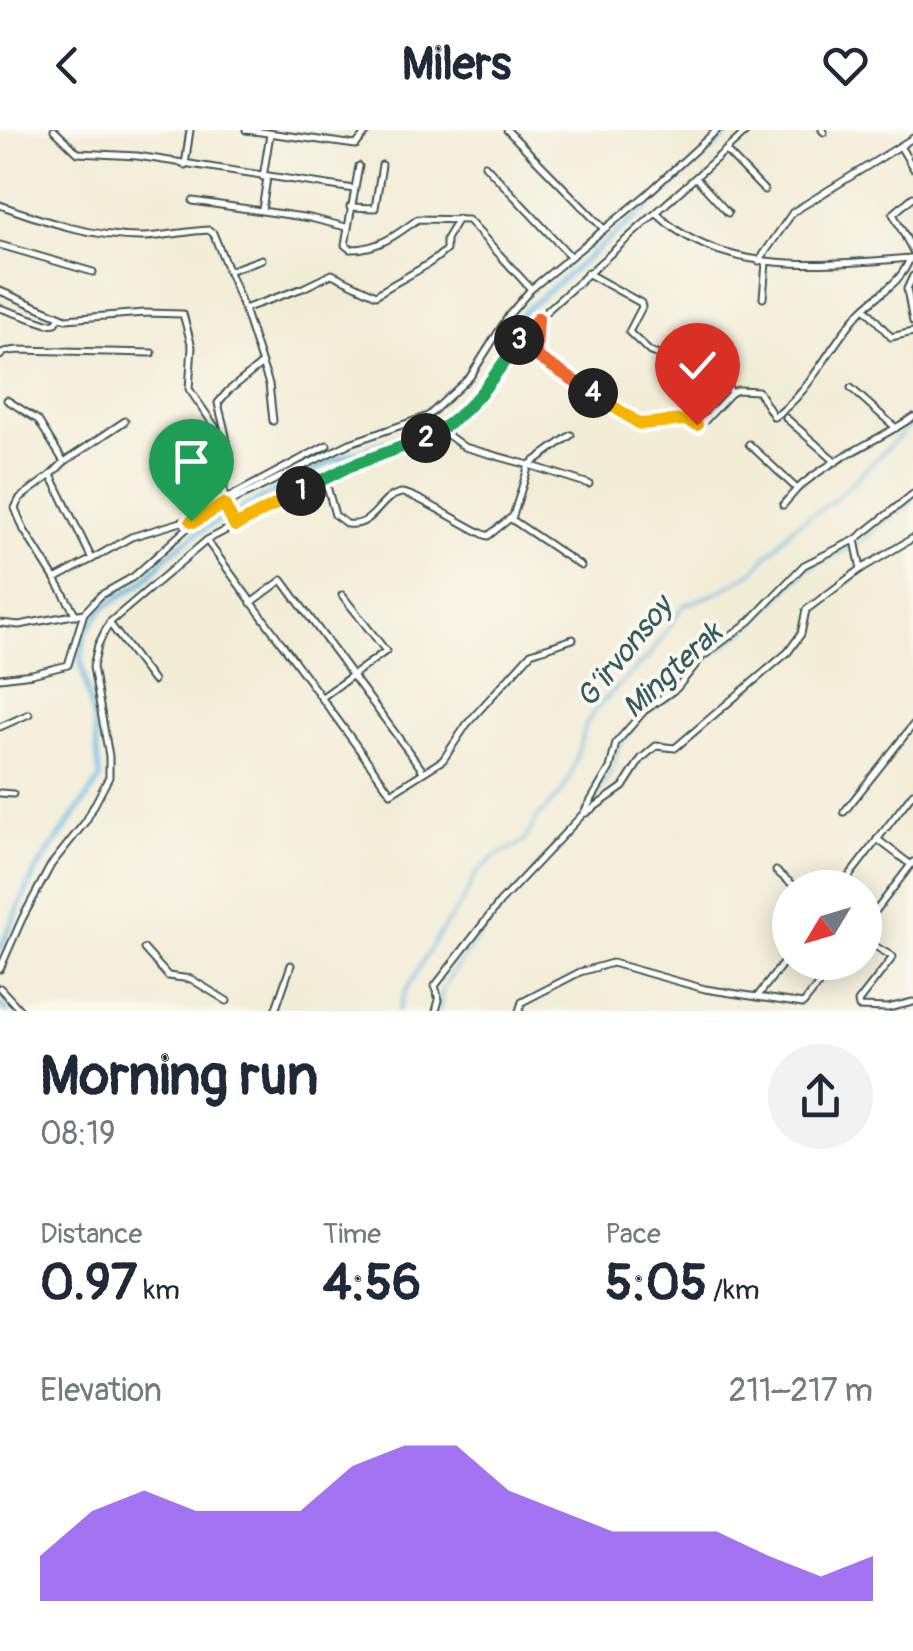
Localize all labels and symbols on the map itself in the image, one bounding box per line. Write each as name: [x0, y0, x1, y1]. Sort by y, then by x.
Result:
pin: 3: [494, 315, 544, 365]
pin: [655, 323, 740, 426]
pin: 4: [568, 368, 618, 418]
pin: 2: [401, 413, 451, 463]
pin: [149, 419, 234, 522]
pin: 1: [276, 466, 326, 516]
water label: G‘irvonsoy: [568, 586, 683, 715]
water label: Mingterak: [615, 613, 732, 726]
north arrow: [772, 870, 882, 980]

